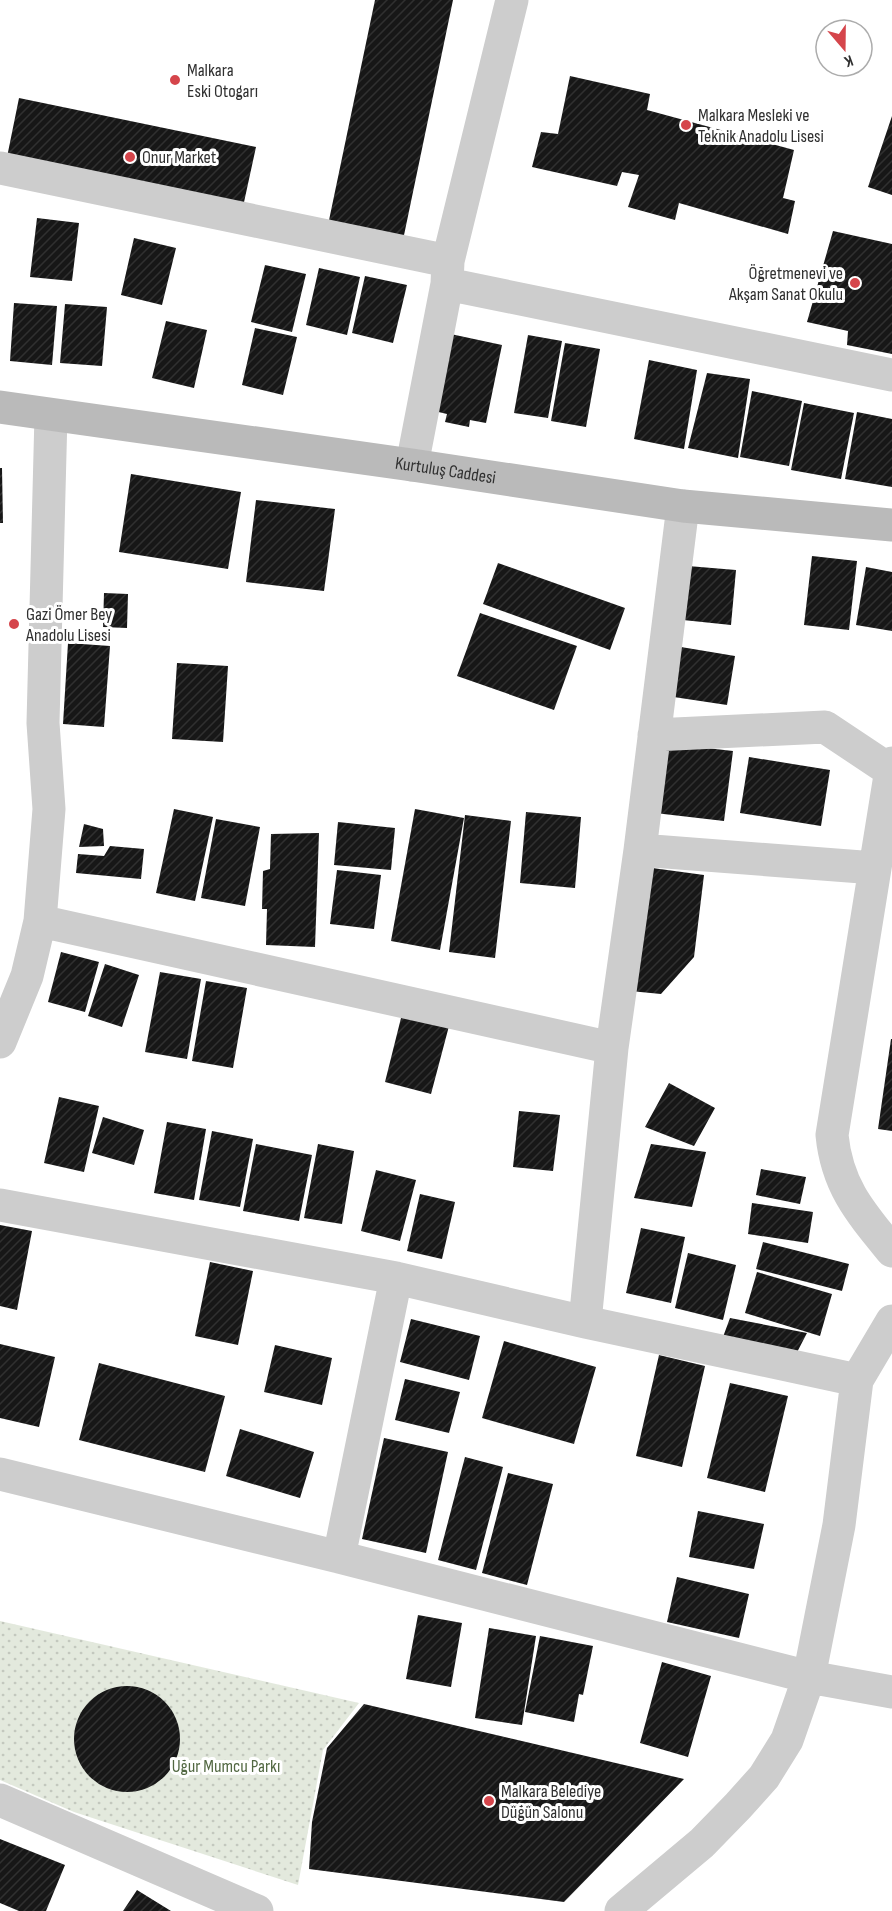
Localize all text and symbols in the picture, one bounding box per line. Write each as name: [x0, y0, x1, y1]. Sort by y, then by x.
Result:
north arrow: [814, 18, 874, 78]
text: K: [842, 50, 856, 71]
place label: Malkara Eski Otogarı: [187, 60, 258, 102]
marker: Malkara Eski Otogarı: [168, 73, 182, 87]
place label: Malkara Mesleki ve Teknik Anadolu Lisesi: [698, 105, 824, 147]
marker: Malkara Mesleki ve Teknik Anadolu Lisesi: [679, 118, 693, 132]
place label: Onur Market: [142, 147, 217, 168]
marker: Onur Market: [123, 150, 137, 164]
place label: Öğretmenevi ve Akşam Sanat Okulu: [728, 263, 843, 305]
marker: Öğretmenevi ve Akşam Sanat Okulu: [848, 276, 862, 290]
street label: Kurtuluş Caddesi: [394, 453, 497, 489]
place label: Gazi Ömer Bey Anadolu Lisesi: [25, 604, 112, 646]
marker: Gazi Ömer Bey Anadolu Lisesi: [7, 617, 21, 631]
park label: Uğur Mumcu Parkı: [172, 1756, 280, 1777]
place label: Malkara Belediye Düğün Salonu: [501, 1781, 601, 1823]
marker: Malkara Belediye Düğün Salonu: [482, 1794, 496, 1808]

